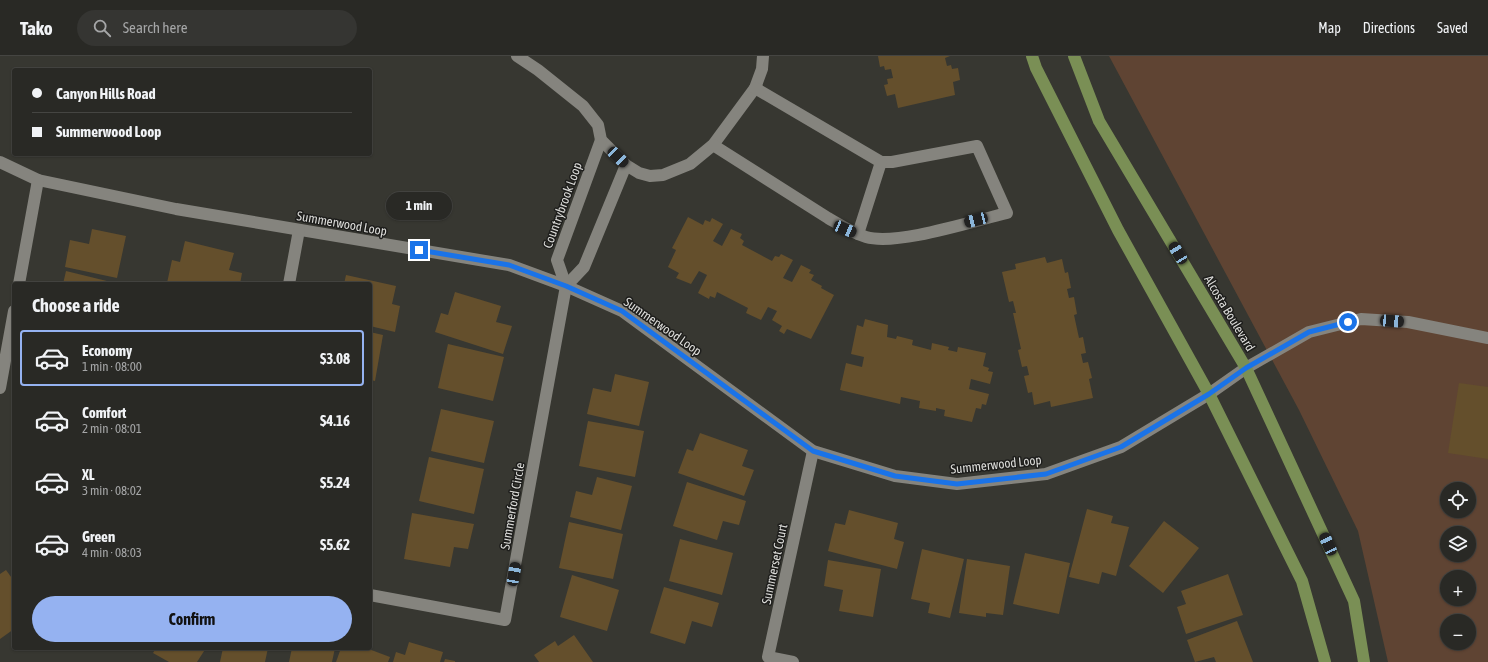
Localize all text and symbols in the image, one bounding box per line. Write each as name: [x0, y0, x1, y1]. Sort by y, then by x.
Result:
search box: [77, 10, 357, 46]
text: Tako: [20, 17, 53, 39]
icon: search: [91, 17, 113, 39]
text: Search here: [123, 19, 187, 36]
text: Map: [1318, 20, 1341, 36]
text: Directions: [1363, 20, 1415, 36]
text: Saved: [1437, 20, 1468, 36]
text: Canyon Hills Road: [56, 85, 156, 102]
text: Summerwood Loop: [56, 123, 161, 140]
car: [605, 144, 631, 170]
street label: Countrybrook Loop: [540, 160, 585, 250]
callout: 1 min: [386, 192, 452, 220]
text: 1 min: [406, 198, 432, 213]
street label: Summerwood Loop: [296, 208, 388, 239]
car: [963, 211, 989, 229]
car: [832, 219, 858, 239]
car: [1167, 240, 1189, 266]
route end: [410, 241, 428, 259]
street label: Alcosta Boulevard: [1201, 273, 1258, 354]
street label: Summerwood Loop: [621, 294, 704, 359]
text: Choose a ride: [32, 295, 120, 316]
route start: [1339, 313, 1357, 331]
car: [1380, 314, 1404, 328]
icon: car: [34, 340, 70, 376]
text: Economy: [82, 342, 132, 359]
text: $3.08: [320, 350, 350, 367]
text: 1 min · 08:00: [82, 359, 142, 374]
icon: car: [34, 402, 70, 438]
text: Comfort: [82, 404, 126, 421]
text: $4.16: [320, 412, 350, 429]
text: 2 min · 08:01: [82, 421, 142, 436]
street label: Summerwood Loop: [950, 452, 1042, 477]
street label: Summerford Circle: [497, 461, 528, 551]
icon: car: [34, 464, 70, 500]
text: XL: [82, 466, 95, 483]
text: $5.24: [320, 474, 350, 491]
map controls: [1440, 482, 1476, 650]
button: locate: [1440, 482, 1476, 518]
text: 3 min · 08:02: [82, 483, 142, 498]
street label: Summerset Court: [759, 522, 790, 606]
icon: car: [34, 526, 70, 562]
button: layers: [1440, 526, 1476, 562]
text: Green: [82, 528, 115, 545]
car: [1317, 531, 1339, 557]
text: $5.62: [320, 536, 350, 553]
text: 4 min · 08:03: [82, 545, 142, 560]
car: [506, 561, 522, 587]
button: +: [1440, 570, 1476, 606]
button: Confirm: [32, 596, 352, 642]
button: −: [1440, 614, 1476, 650]

